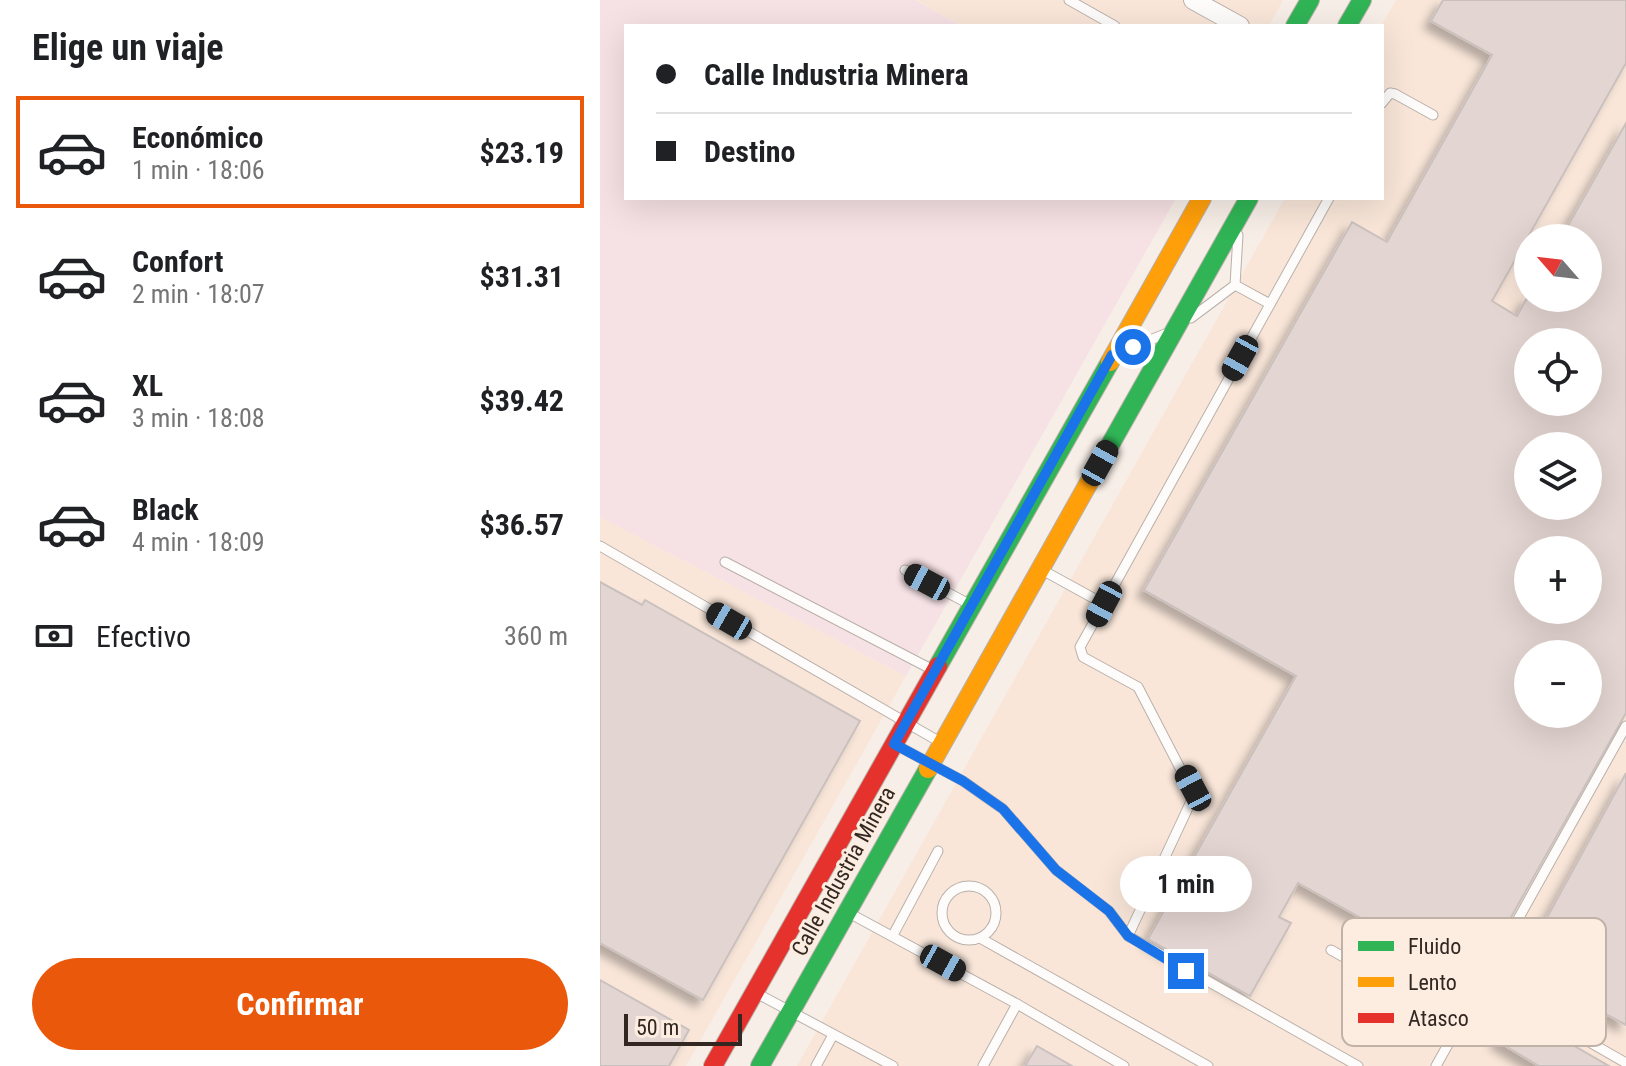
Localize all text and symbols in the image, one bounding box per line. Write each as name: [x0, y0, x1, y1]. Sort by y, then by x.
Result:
text: Elige un viaje: [32, 27, 223, 69]
text: Calle Industria Minera: [704, 57, 969, 92]
icon: car: [36, 116, 108, 188]
text: Económico: [132, 120, 263, 155]
text: Destino: [704, 134, 795, 169]
text: $23.19: [479, 135, 564, 170]
text: 1 min · 18:06: [132, 155, 265, 185]
north arrow: [1514, 224, 1602, 312]
map controls: [1514, 224, 1602, 728]
icon: car: [36, 240, 108, 312]
text: Confort: [132, 244, 223, 279]
text: $31.31: [479, 259, 564, 294]
text: 2 min · 18:07: [132, 279, 265, 309]
button: locate: [1514, 328, 1602, 416]
route start: [1115, 329, 1151, 365]
car: [1218, 331, 1262, 385]
icon: car: [36, 364, 108, 436]
text: XL: [132, 368, 163, 403]
text: $39.42: [479, 383, 564, 418]
text: 3 min · 18:08: [132, 403, 265, 433]
button: layers: [1514, 432, 1602, 520]
car: [1078, 436, 1122, 490]
icon: car: [36, 488, 108, 560]
text: Black: [132, 492, 199, 527]
text: $36.57: [479, 507, 564, 542]
text: 4 min · 18:09: [132, 527, 265, 557]
button: +: [1514, 536, 1602, 624]
car: [900, 560, 954, 604]
car: [1082, 577, 1126, 631]
car: [702, 599, 756, 643]
icon: cash: [32, 614, 76, 658]
text: Efectivo: [96, 619, 191, 654]
text: 360 m: [504, 621, 568, 651]
button: −: [1514, 640, 1602, 728]
car: [1171, 761, 1215, 815]
street label: Calle Industria Minera: [787, 782, 900, 960]
callout: 1 min: [1120, 855, 1252, 911]
text: 1 min: [1157, 869, 1215, 899]
legend: [1342, 918, 1606, 1046]
text: Fluido: [1408, 934, 1461, 959]
car: [916, 941, 970, 985]
route end: [1168, 953, 1204, 989]
button: Confirmar: [32, 958, 568, 1050]
text: Lento: [1408, 970, 1457, 995]
text: Atasco: [1408, 1006, 1469, 1031]
scale bar: [624, 1010, 742, 1046]
text: 50 m: [636, 1015, 679, 1040]

